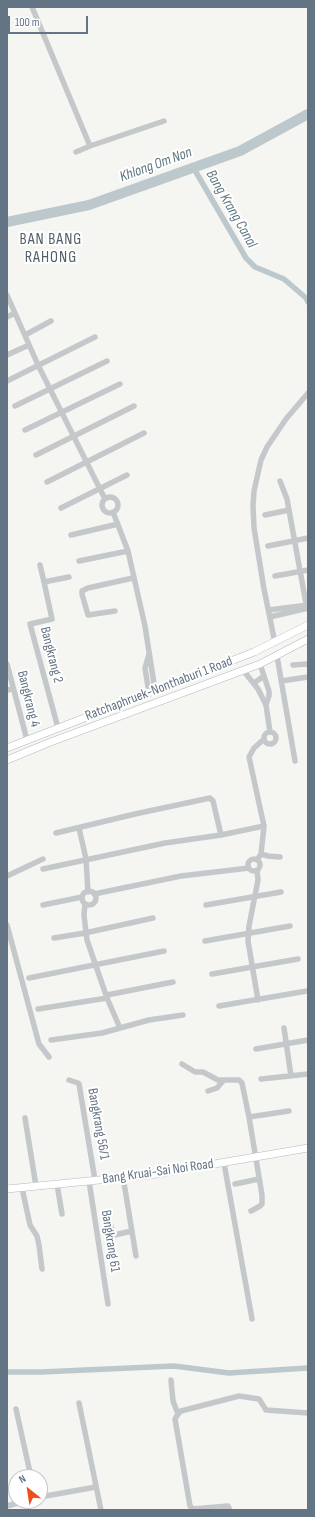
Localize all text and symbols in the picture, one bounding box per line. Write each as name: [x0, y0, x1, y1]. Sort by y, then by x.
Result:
scale bar: [10, 8, 90, 34]
text: 100 m: [15, 15, 40, 30]
water label: Khlong Om Non: [117, 144, 195, 186]
water label: Bang Krang Canal: [201, 167, 261, 251]
district label: BAN BANG RAHONG: [20, 230, 82, 268]
street label: Bangkrang 2: [36, 625, 66, 685]
street label: Ratchaphruek-Nonthaburi 1 Road: [83, 653, 235, 725]
street label: Bangkrang 4: [13, 669, 43, 729]
street label: Bangkrang 56/1: [83, 1087, 113, 1161]
street label: Bang Kruai-Sai Noi Road: [101, 1156, 215, 1188]
street label: Bangkrang 61: [97, 1209, 123, 1273]
north arrow: [8, 1469, 48, 1509]
text: N: [16, 1472, 28, 1486]

